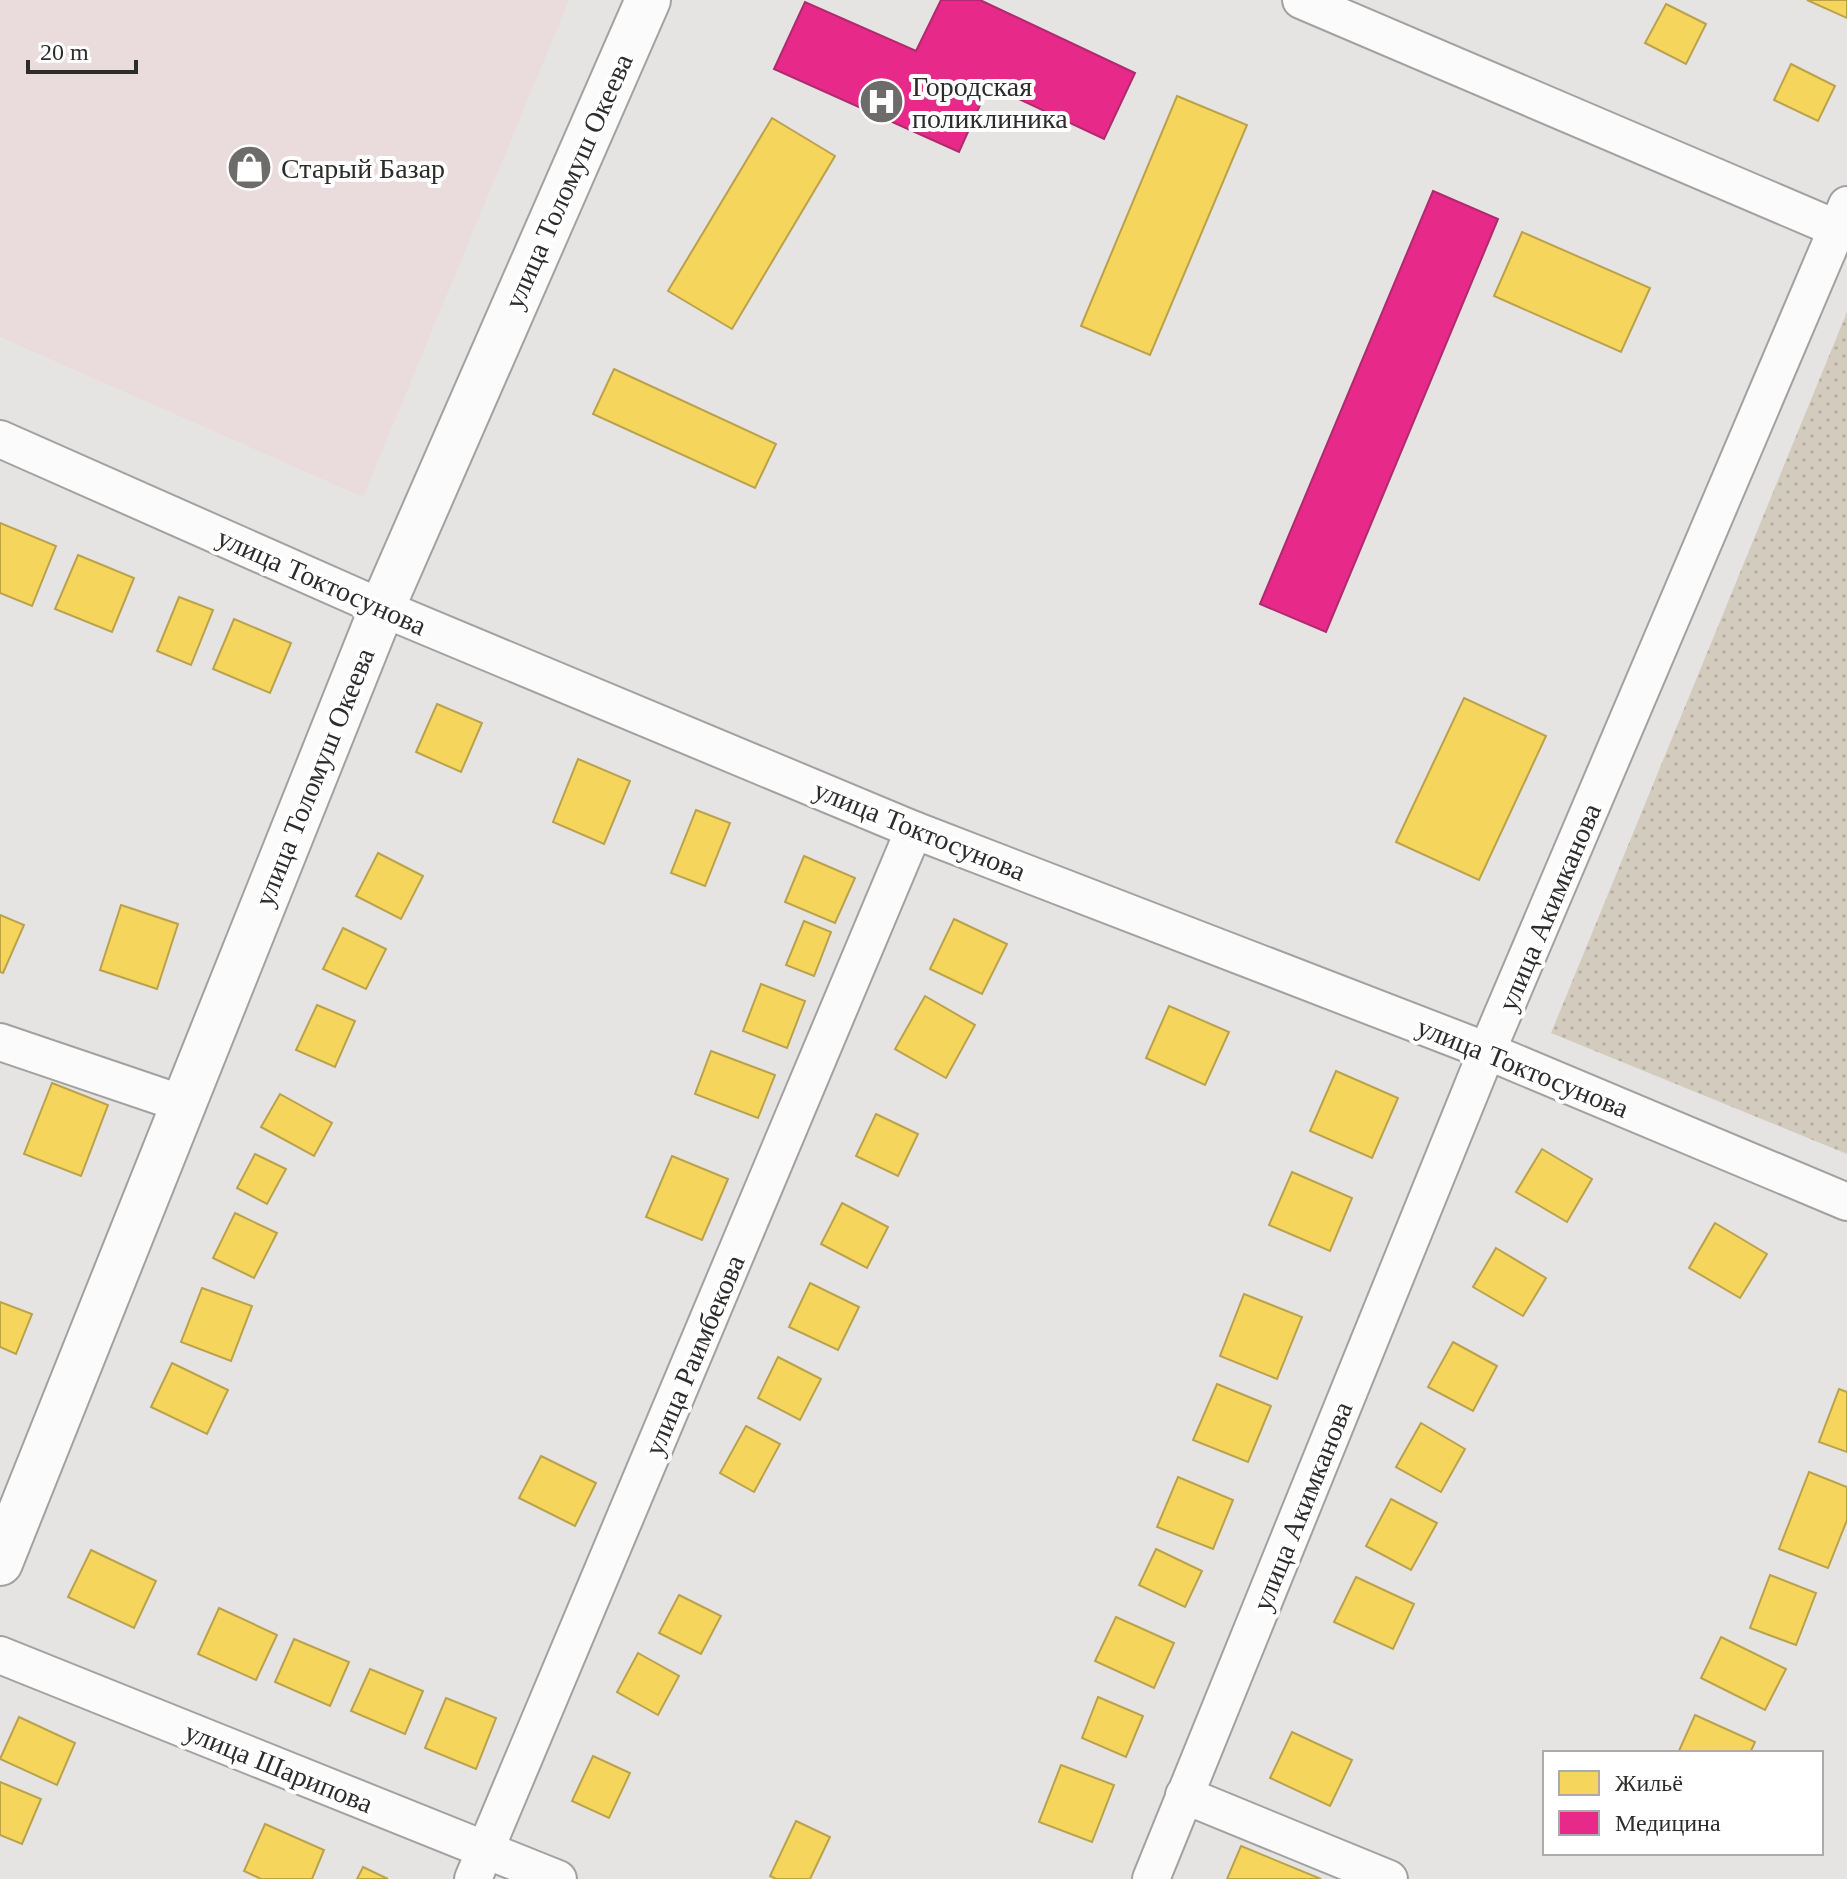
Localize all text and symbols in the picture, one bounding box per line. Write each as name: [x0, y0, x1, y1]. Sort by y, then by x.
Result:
scale bar: [28, 24, 136, 74]
text: 20 m: [40, 39, 89, 65]
street label: улица Толомуш Океева: [498, 48, 639, 313]
place label: Городская поликлиника: [912, 71, 1068, 134]
hospital icon: Городская поликлиника: [857, 78, 905, 126]
shop icon: Старый Базар: [226, 144, 274, 192]
place label: Старый Базар: [281, 153, 445, 184]
street label: улица Токтосунова: [213, 521, 432, 642]
street label: улица Толомуш Океева: [248, 643, 381, 911]
street label: улица Токтосунова: [810, 774, 1031, 887]
street label: улица Акимканова: [1492, 798, 1607, 1016]
street label: улица Токтосунова: [1413, 1011, 1634, 1124]
street label: улица Раимбекова: [638, 1250, 751, 1460]
street label: улица Акимканова: [1246, 1397, 1359, 1615]
street label: улица Шарипова: [180, 1716, 378, 1820]
legend: [1543, 1751, 1823, 1855]
text: Жильё: [1615, 1770, 1683, 1796]
text: Медицина: [1615, 1810, 1721, 1836]

